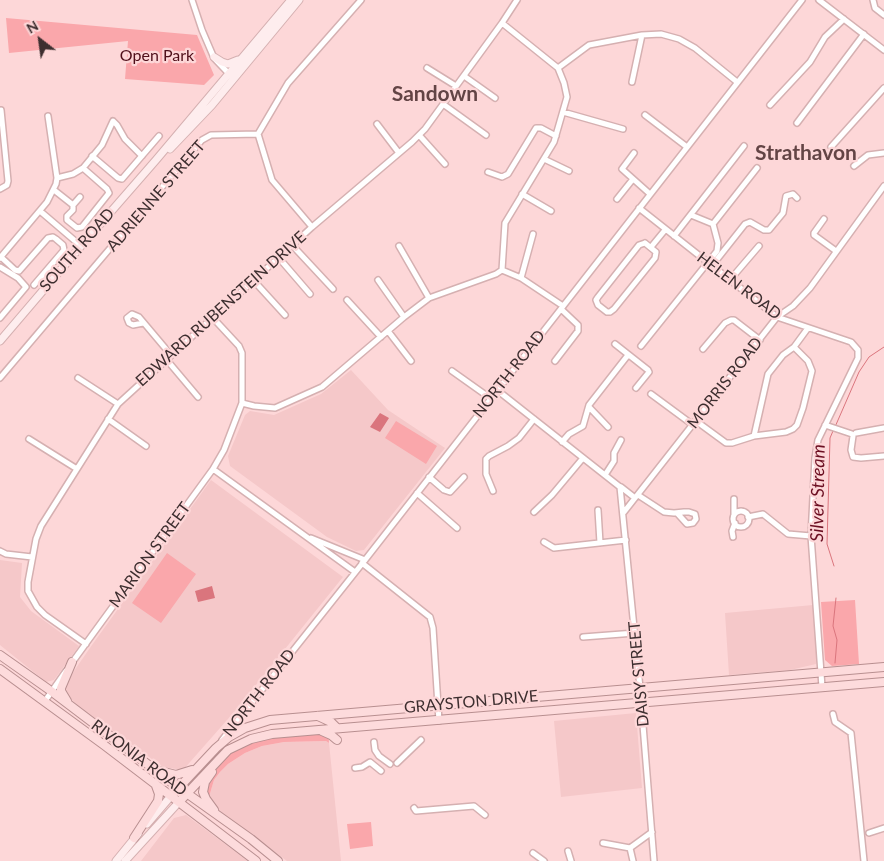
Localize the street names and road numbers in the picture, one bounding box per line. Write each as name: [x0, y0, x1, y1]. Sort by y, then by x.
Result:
street label: ADRIENNE STREET: [103, 137, 209, 255]
street label: SOUTH ROAD: [35, 204, 119, 296]
street label: EDWARD RUBENSTEIN DRIVE: [132, 227, 310, 391]
street label: HELEN ROAD: [693, 248, 785, 324]
street label: NORTH ROAD: [469, 326, 549, 422]
street label: MORRIS ROAD: [683, 334, 767, 432]
street label: MARION STREET: [105, 499, 195, 611]
street label: DAISY STREET: [625, 620, 653, 728]
street label: NORTH ROAD: [219, 645, 299, 741]
street label: GRAYSTON DRIVE: [403, 687, 539, 717]
street label: RIVONIA ROAD: [87, 716, 191, 800]

